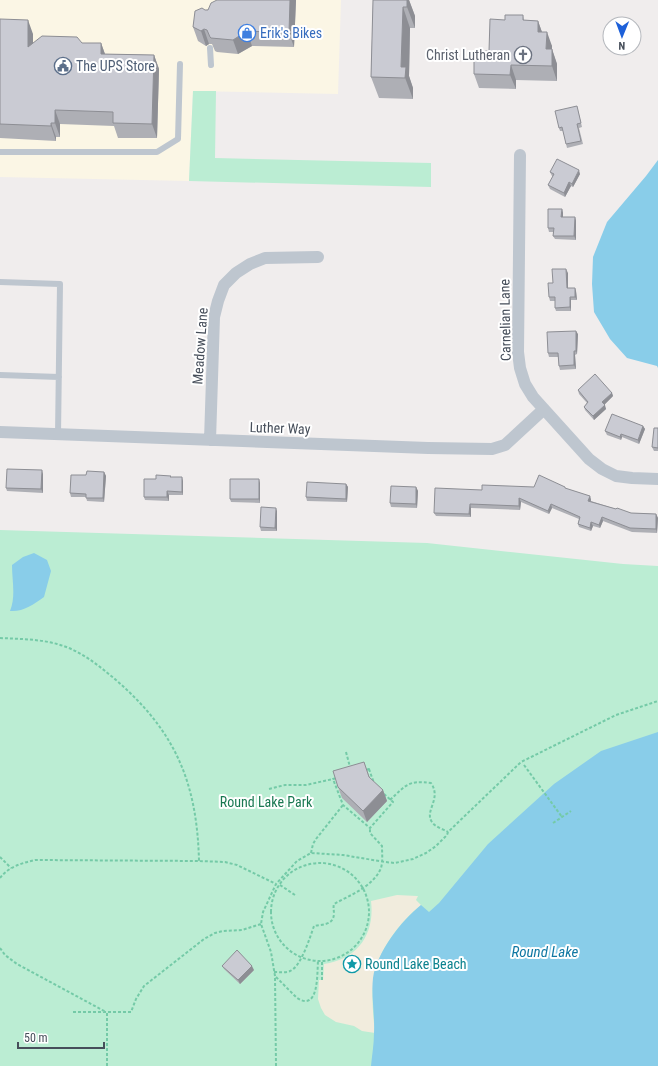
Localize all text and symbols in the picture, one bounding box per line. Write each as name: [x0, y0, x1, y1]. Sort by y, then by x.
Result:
north arrow: [602, 16, 642, 56]
shop icon: Erik's Bikes: [237, 23, 257, 43]
place label: Erik's Bikes: [260, 25, 322, 41]
text: N: [618, 39, 625, 52]
church icon: Christ Lutheran: [513, 45, 533, 65]
place label: Christ Lutheran: [426, 47, 510, 63]
public building icon: The UPS Store: [53, 56, 73, 76]
place label: The UPS Store: [76, 58, 155, 74]
street label: Carnelian Lane: [496, 278, 514, 361]
street label: Meadow Lane: [189, 307, 211, 385]
street label: Luther Way: [249, 419, 311, 437]
park label: Round Lake Park: [220, 794, 313, 810]
water label: Round Lake: [512, 943, 579, 961]
place icon: Round Lake Beach: [342, 954, 362, 974]
place label: Round Lake Beach: [365, 956, 467, 972]
scale bar: [18, 1024, 104, 1050]
text: 50 m: [24, 1031, 48, 1045]

